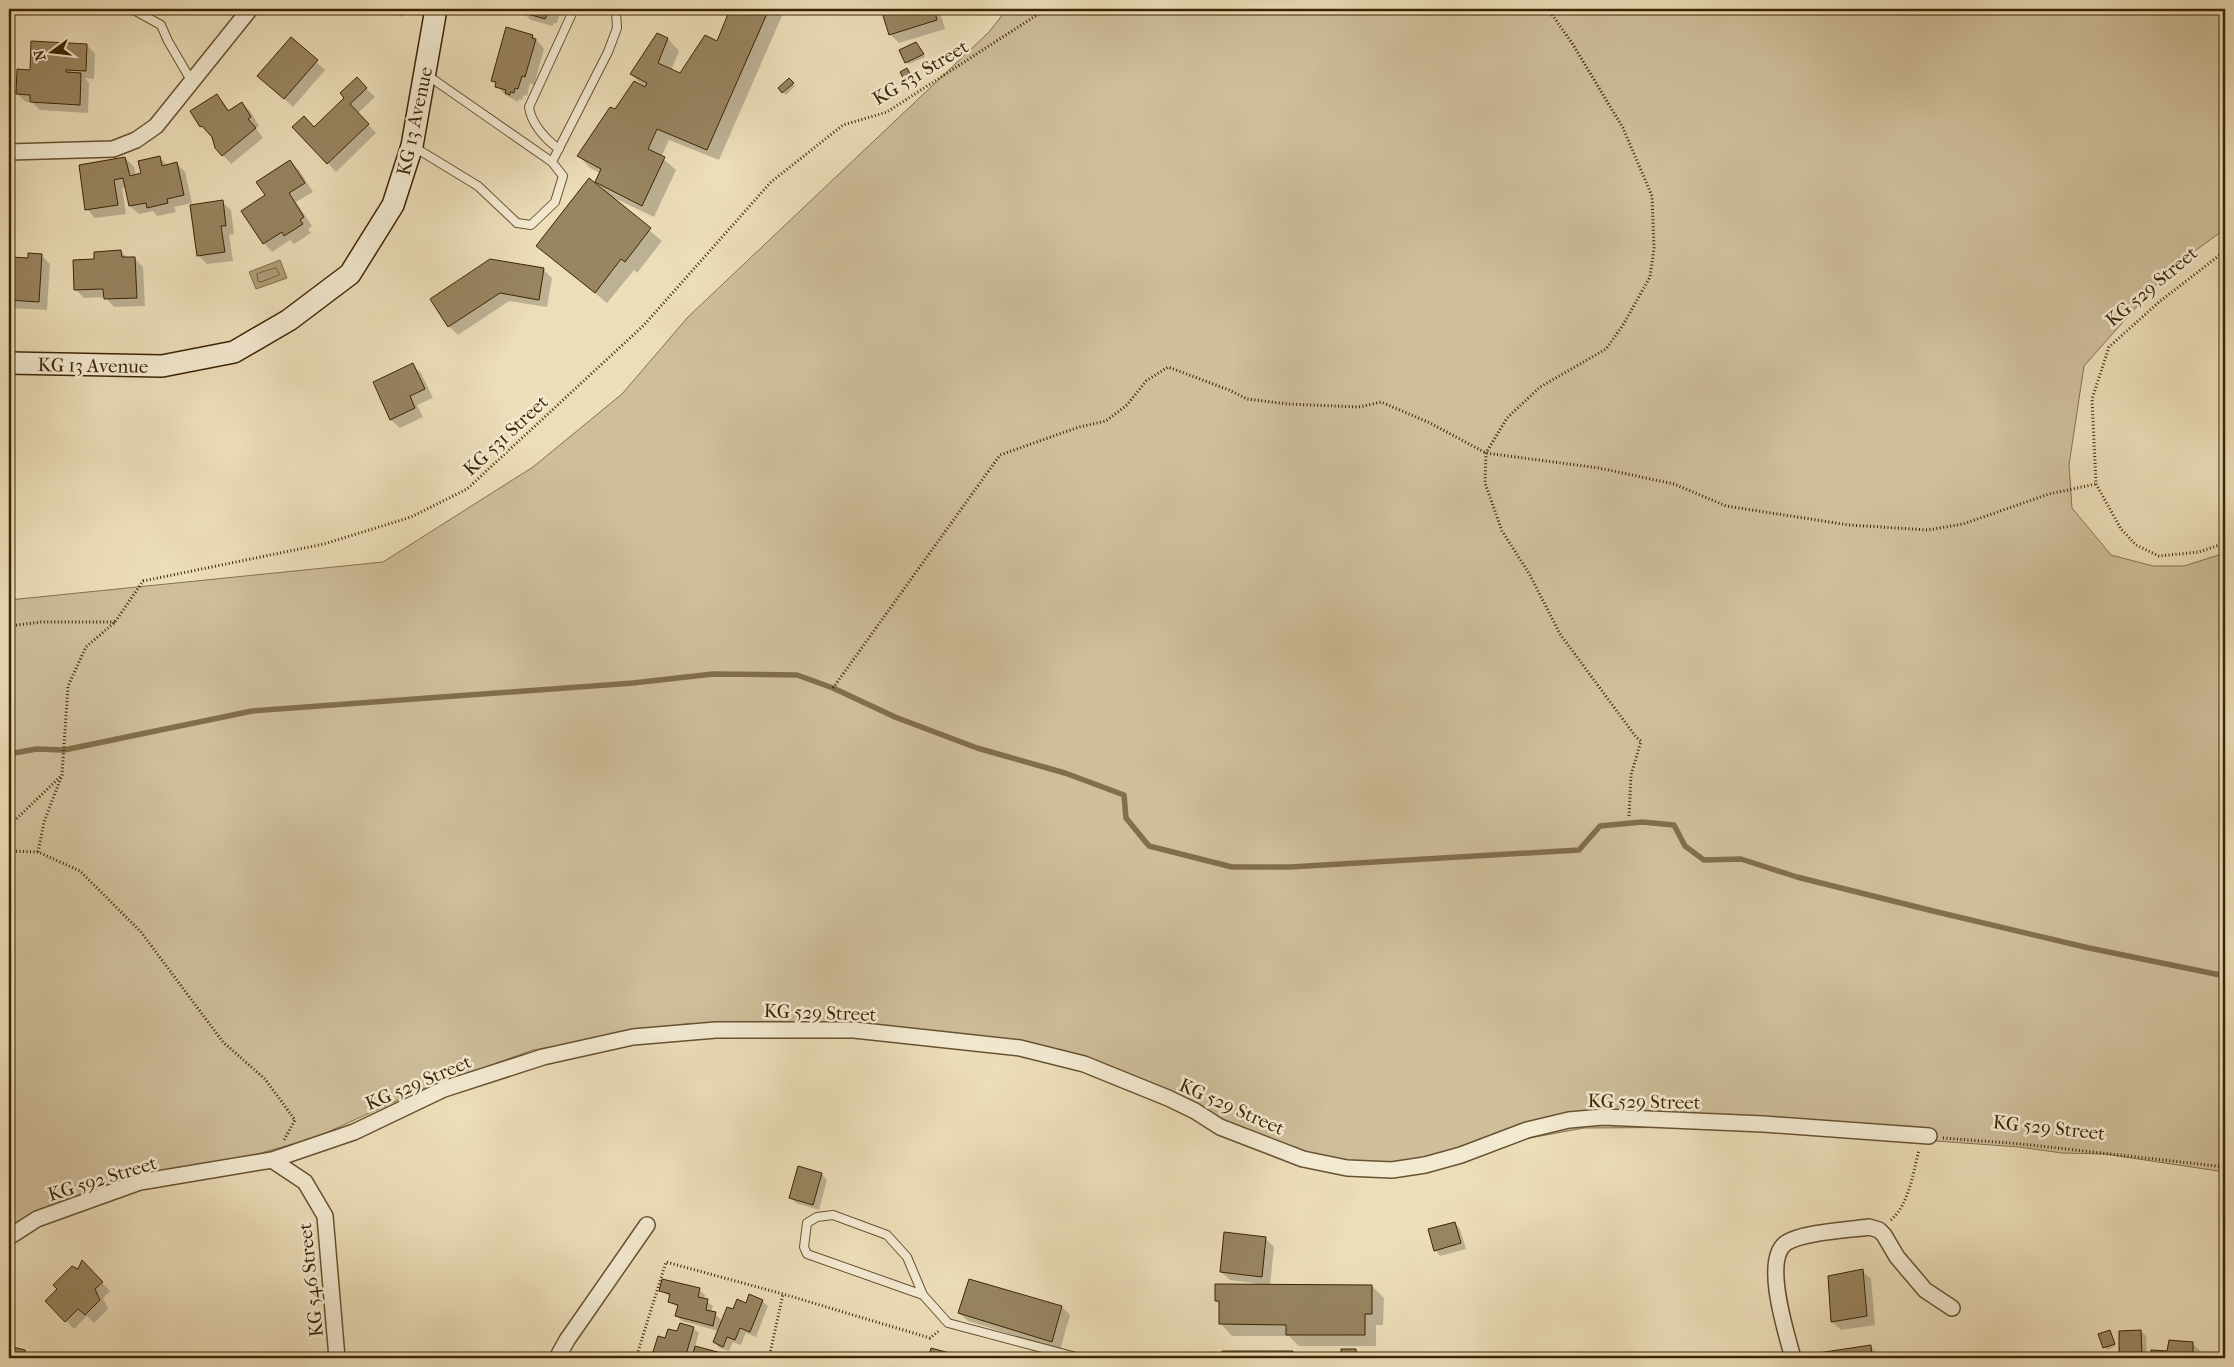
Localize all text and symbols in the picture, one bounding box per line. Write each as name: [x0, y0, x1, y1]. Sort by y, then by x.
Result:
north arrow: [28, 28, 78, 78]
street label: KG 531 Street: [869, 36, 972, 110]
text: N: [30, 48, 50, 63]
street label: KG 13 Avenue: [393, 65, 437, 178]
street label: KG 529 Street: [2101, 242, 2202, 331]
street label: KG 13 Avenue: [38, 354, 148, 378]
street label: KG 531 Street: [459, 391, 553, 480]
street label: KG 529 Street: [763, 1000, 877, 1026]
street label: KG 529 Street: [362, 1051, 475, 1115]
street label: KG 529 Street: [1176, 1074, 1288, 1140]
street label: KG 529 Street: [1587, 1090, 1701, 1114]
street label: KG 529 Street: [1992, 1111, 2106, 1145]
street label: KG 592 Street: [45, 1152, 160, 1206]
street label: KG 546 Street: [294, 1222, 328, 1338]

